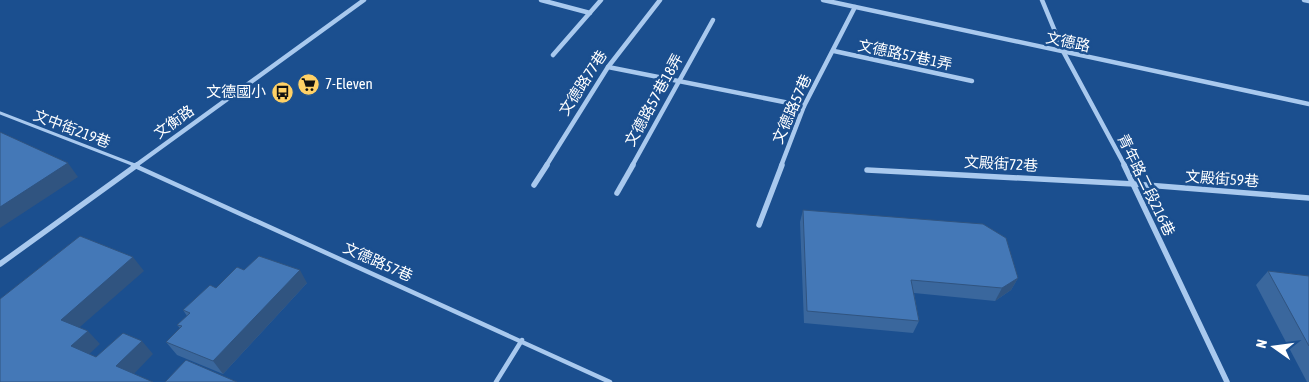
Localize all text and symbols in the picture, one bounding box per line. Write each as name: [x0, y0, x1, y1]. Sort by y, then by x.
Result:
street label: 文德路: [1044, 29, 1092, 55]
street label: 文德路57巷1弄: [856, 36, 954, 73]
street label: 文德路77巷: [555, 47, 610, 118]
street label: 文德路57巷18弄: [621, 51, 686, 149]
street label: 文德路57巷: [769, 71, 814, 146]
supermarket icon: 7-Eleven: [297, 72, 321, 96]
place label: 7-Eleven: [325, 75, 373, 92]
bus stop icon: 文德國小: [270, 80, 294, 104]
place label: 文德國小: [206, 83, 266, 100]
street label: 文衡路: [151, 101, 197, 142]
street label: 文中街219巷: [31, 106, 113, 151]
street label: 青年路二段216巷: [1114, 131, 1178, 238]
street label: 文殿街72巷: [964, 153, 1038, 174]
street label: 文殿街59巷: [1184, 167, 1260, 190]
street label: 文德路57巷: [341, 239, 416, 284]
north arrow: [1249, 322, 1299, 372]
text: N: [1253, 338, 1270, 350]

